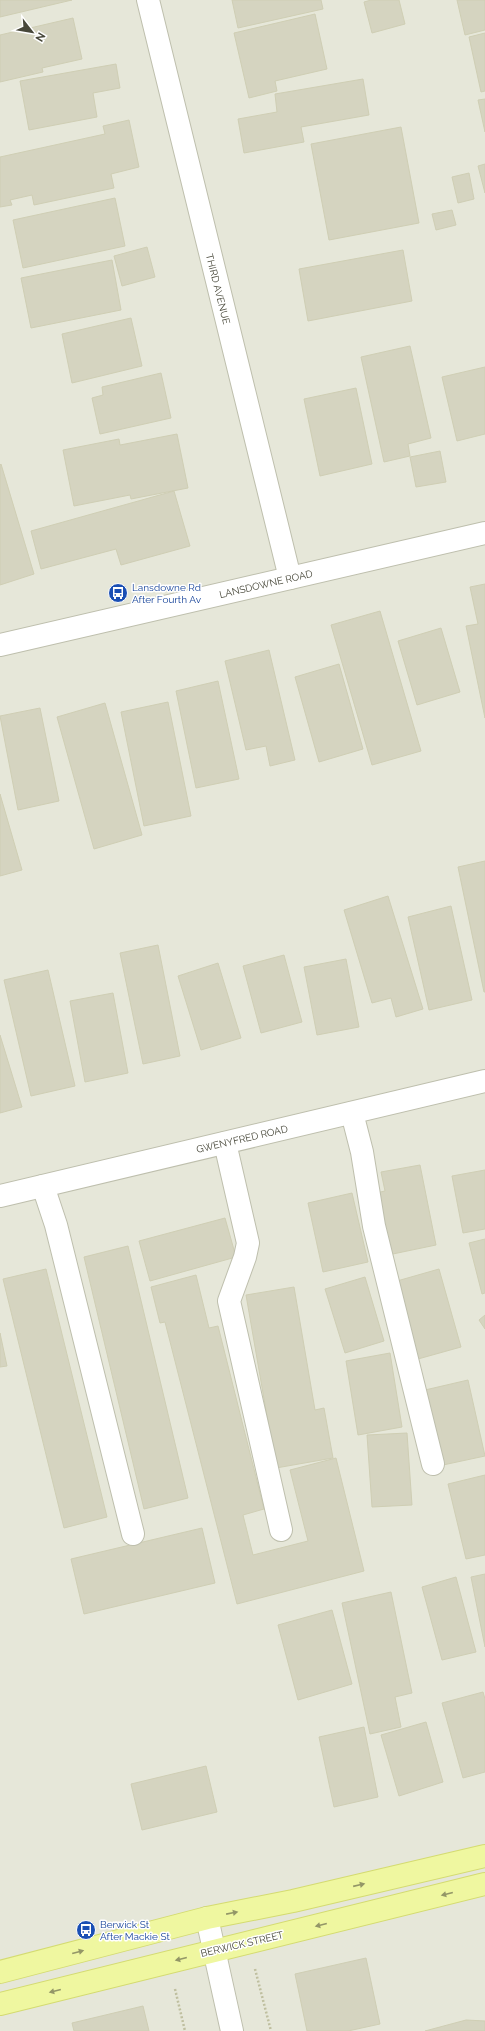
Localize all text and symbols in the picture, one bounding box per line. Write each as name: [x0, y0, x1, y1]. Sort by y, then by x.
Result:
north arrow: [12, 12, 52, 52]
text: N: [32, 30, 48, 44]
street label: THIRD AVENUE: [204, 253, 232, 325]
street label: LANSDOWNE ROAD: [218, 568, 314, 600]
bus stop icon: Lansdowne Rd After Fourth Av: [107, 582, 129, 604]
place label: Lansdowne Rd After Fourth Av: [132, 582, 202, 605]
street label: GWENYFRED ROAD: [195, 1123, 289, 1155]
one-way arrow: [352, 1882, 365, 1888]
one-way arrow: [441, 1891, 453, 1897]
one-way arrow: [226, 1910, 238, 1916]
bus stop icon: Berwick St After Mackie St: [75, 1919, 97, 1941]
place label: Berwick St After Mackie St: [100, 1919, 170, 1942]
one-way arrow: [315, 1922, 327, 1928]
street label: BERWICK STREET: [199, 1929, 285, 1959]
one-way arrow: [73, 1949, 85, 1955]
one-way arrow: [175, 1956, 187, 1962]
one-way arrow: [49, 1988, 61, 1994]

